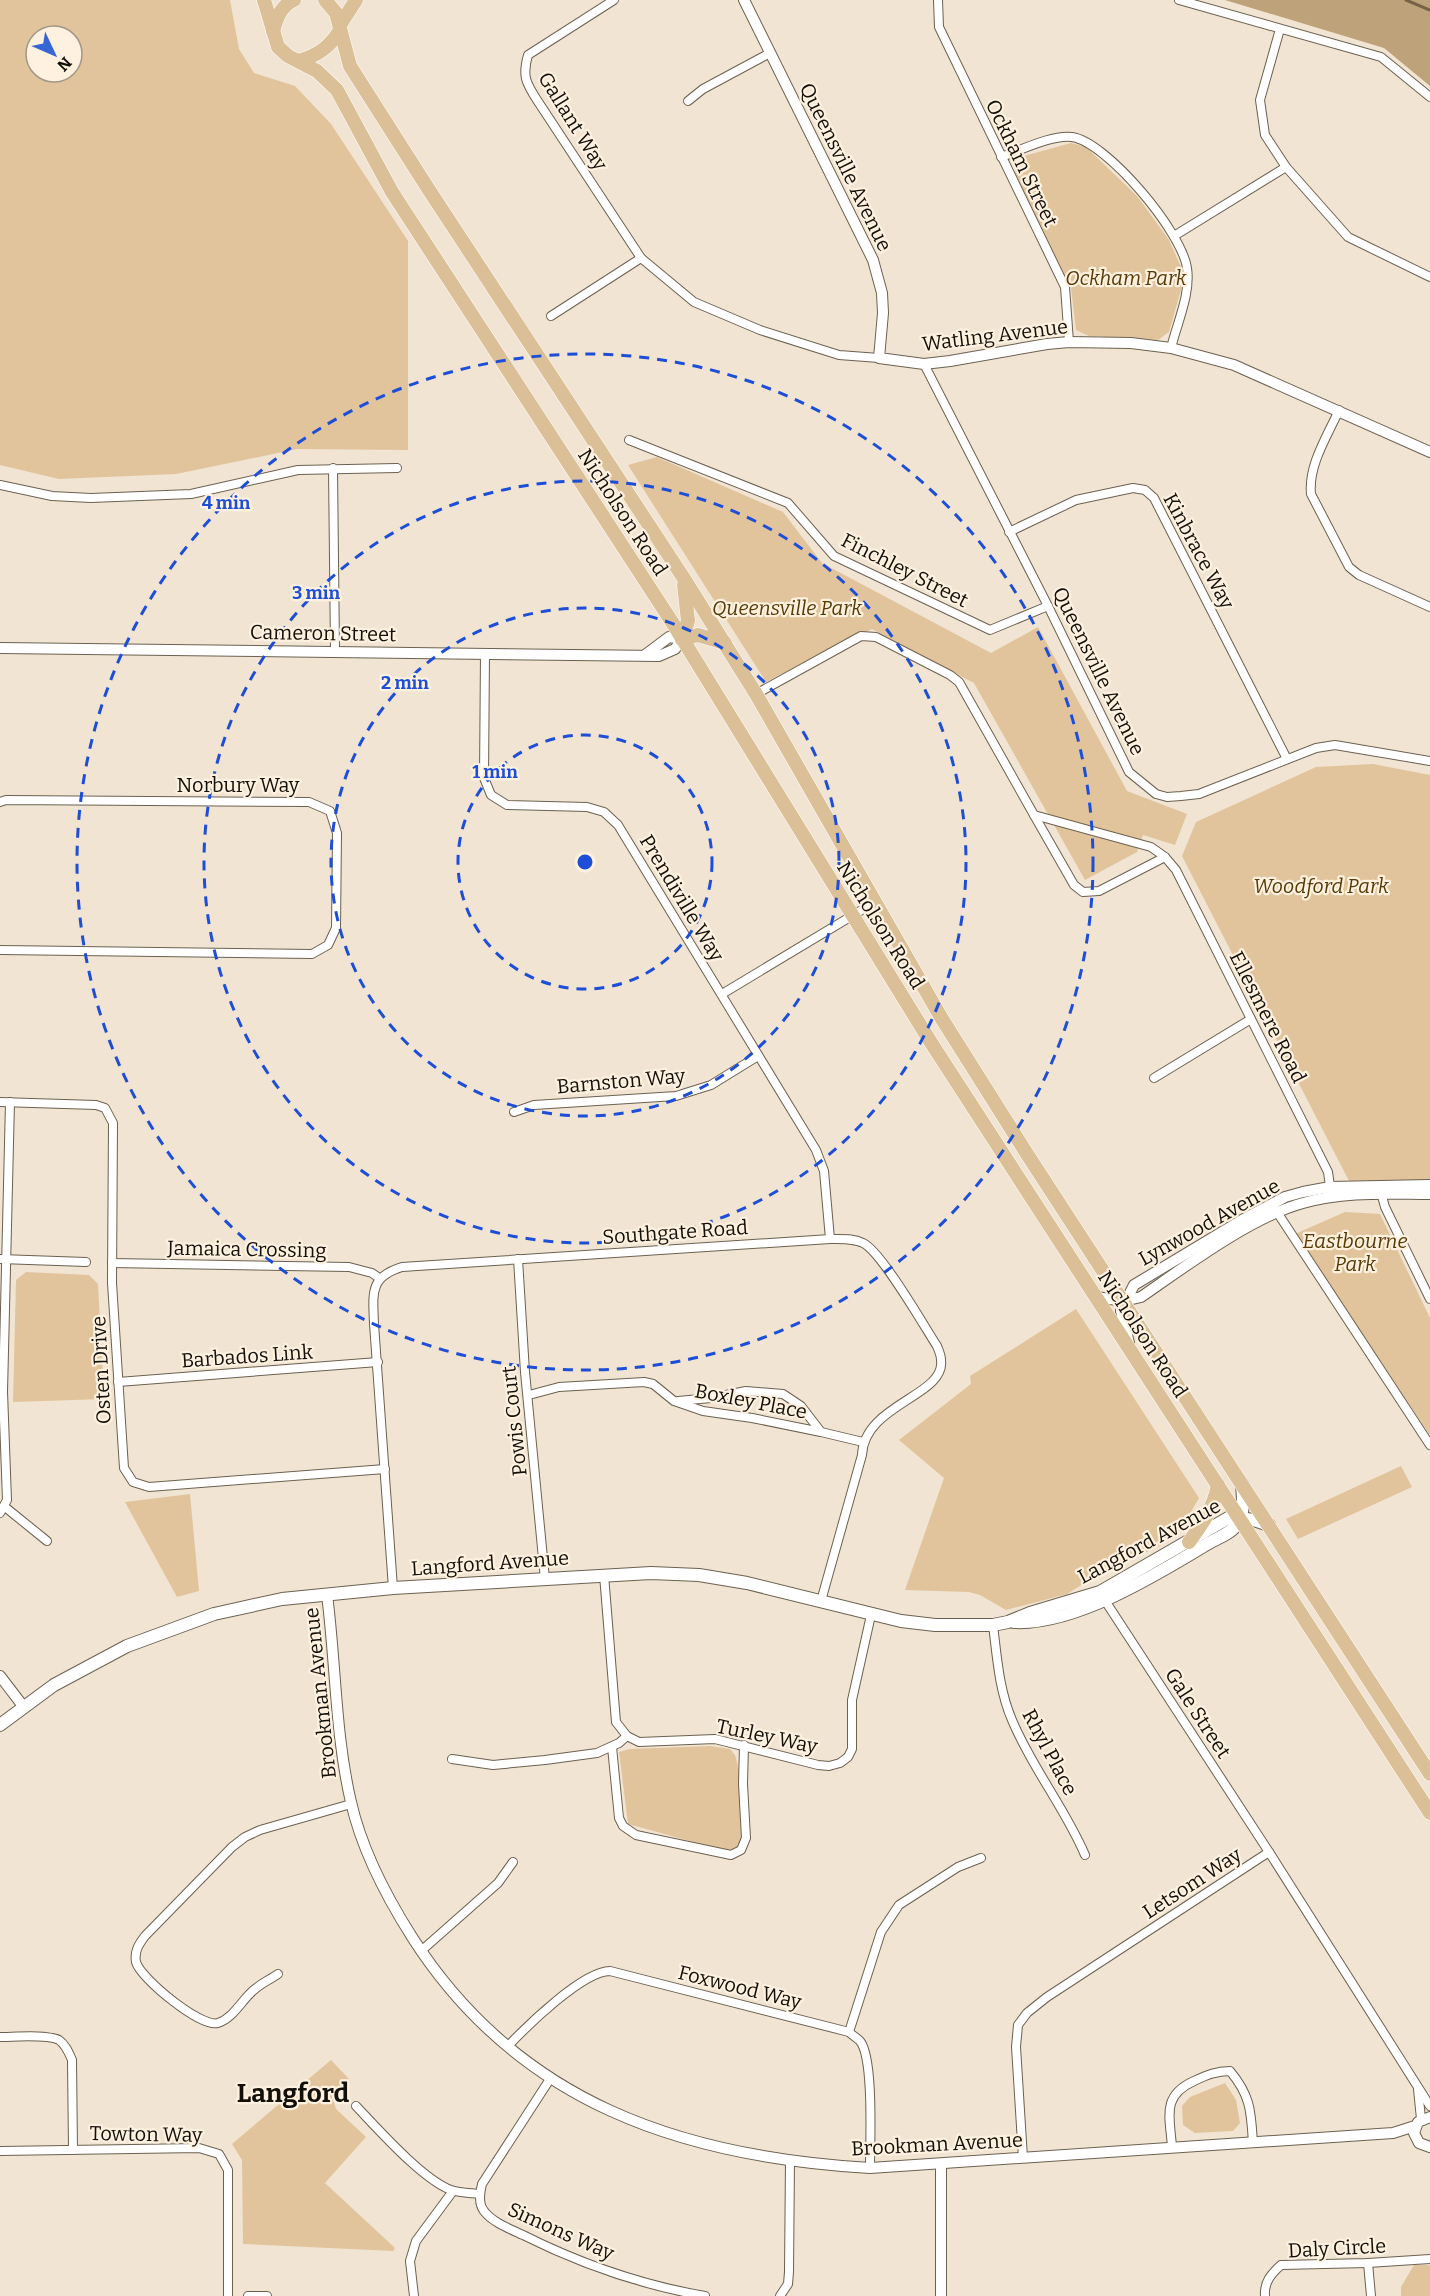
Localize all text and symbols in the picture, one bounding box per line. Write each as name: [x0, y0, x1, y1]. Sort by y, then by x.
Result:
north arrow: [24, 24, 84, 84]
text: N: [53, 53, 76, 75]
street label: Gallant Way: [533, 67, 613, 175]
street label: Queensville Avenue: [795, 79, 897, 255]
street label: Ockham Street: [981, 95, 1063, 231]
park label: Ockham Park: [1065, 266, 1187, 290]
street label: Watling Avenue: [921, 314, 1069, 356]
street label: Nicholson Road: [573, 444, 673, 580]
street label: Kinbrace Way: [1158, 489, 1240, 613]
text: 4 min: [202, 492, 251, 514]
street label: Finchley Street: [838, 528, 972, 612]
text: 3 min: [292, 582, 340, 604]
street label: Queensville Avenue: [1048, 583, 1150, 759]
park label: Queensville Park: [712, 596, 862, 620]
street label: Cameron Street: [250, 620, 396, 646]
text: 2 min: [381, 672, 429, 694]
text: 1 min: [472, 761, 518, 783]
street label: Norbury Way: [177, 773, 300, 797]
street label: Prendiville Way: [635, 830, 730, 966]
centre of rings: [575, 852, 595, 872]
street label: Nicholson Road: [832, 857, 930, 993]
park label: Woodford Park: [1253, 874, 1389, 899]
street label: Ellesmere Road: [1224, 947, 1312, 1087]
street label: Barnston Way: [556, 1063, 687, 1099]
street label: Lynwood Avenue: [1134, 1173, 1284, 1271]
street label: Southgate Road: [601, 1215, 749, 1249]
park label: Eastbourne Park: [1302, 1229, 1408, 1276]
street label: Jamaica Crossing: [166, 1236, 327, 1262]
street label: Nicholson Road: [1093, 1266, 1193, 1402]
street label: Osten Drive: [86, 1315, 116, 1425]
street label: Barbados Link: [180, 1339, 314, 1373]
street label: Powis Court: [496, 1365, 532, 1477]
street label: Boxley Place: [693, 1378, 809, 1424]
street label: Langford Avenue: [1074, 1493, 1224, 1589]
street label: Langford Avenue: [410, 1546, 570, 1580]
street label: Brookman Avenue: [299, 1606, 341, 1780]
street label: Gale Street: [1160, 1663, 1236, 1763]
street label: Rhyl Place: [1017, 1705, 1083, 1799]
street label: Turley Way: [714, 1714, 820, 1759]
street label: Letsom Way: [1138, 1842, 1246, 1924]
street label: Foxwood Way: [676, 1960, 804, 2014]
district label: Langford: [237, 2078, 349, 2109]
street label: Towton Way: [89, 2121, 203, 2147]
street label: Brookman Avenue: [851, 2128, 1023, 2160]
street label: Simons Way: [504, 2197, 618, 2265]
street label: Daly Circle: [1287, 2233, 1387, 2263]

